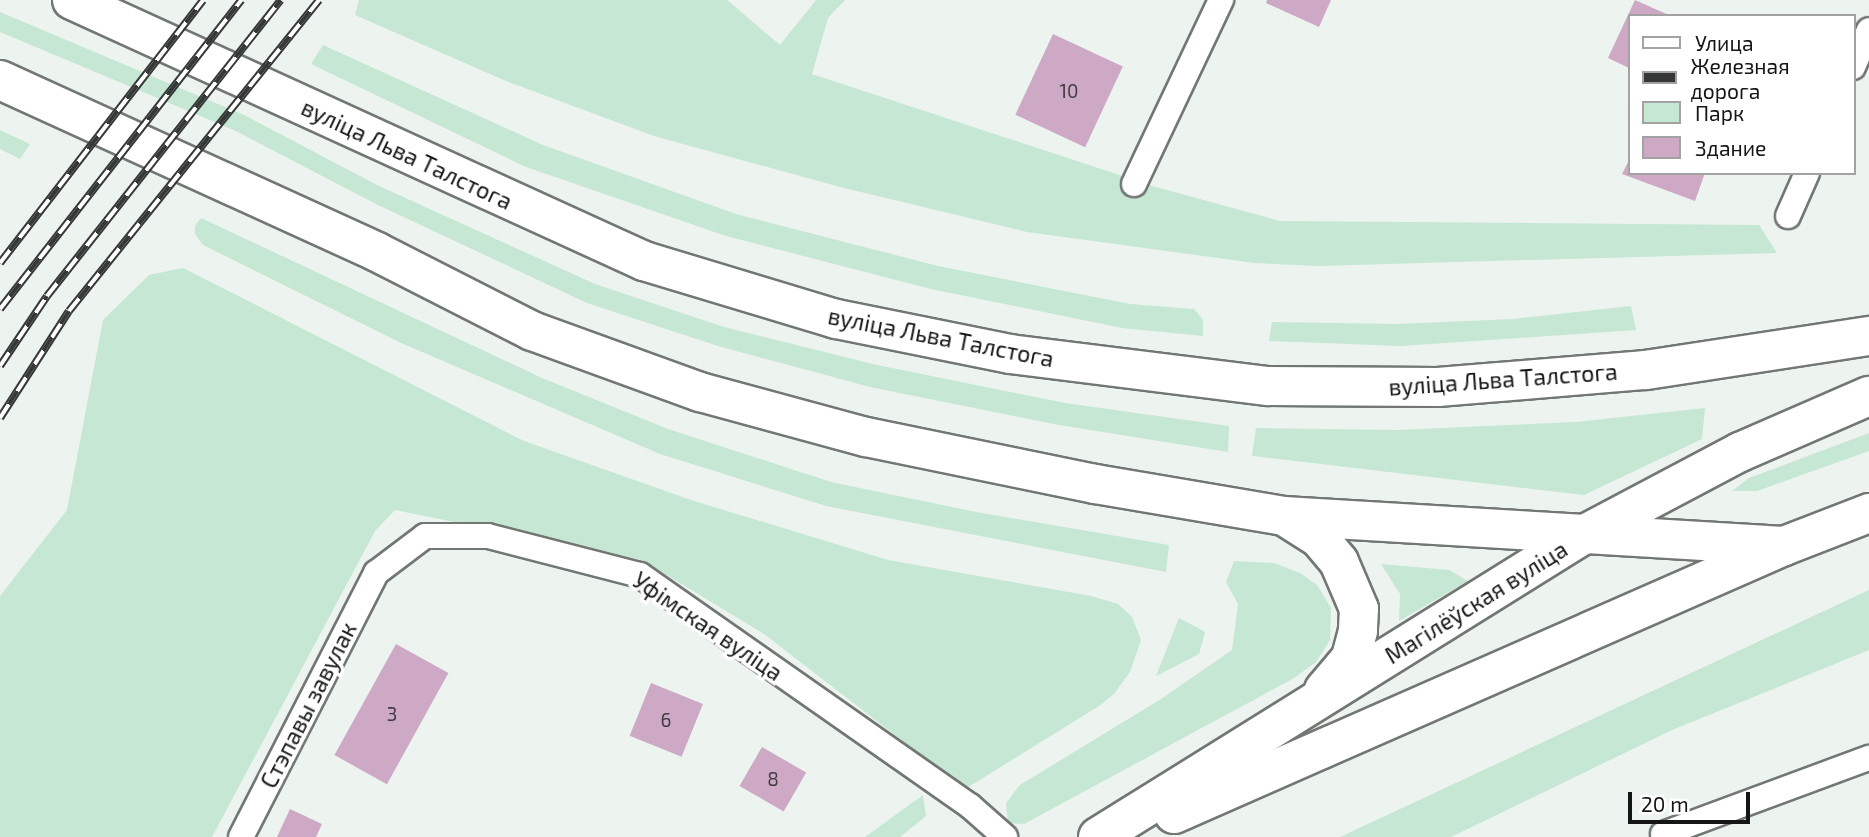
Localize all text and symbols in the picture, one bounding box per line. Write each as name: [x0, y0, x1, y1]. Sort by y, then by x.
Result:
legend: [1628, 14, 1855, 175]
text: Улица: [1695, 30, 1754, 55]
text: Железная дорога: [1691, 53, 1790, 103]
house number: 10: [1059, 80, 1079, 102]
street label: вуліца Льва Талстога: [297, 93, 517, 215]
text: Парк: [1695, 100, 1744, 125]
text: Здание: [1695, 135, 1766, 160]
street label: вуліца Льва Талстога: [826, 302, 1056, 372]
street label: вуліца Льва Талстога: [1388, 357, 1618, 401]
street label: Магілёўская вуліца: [1380, 535, 1572, 669]
street label: Уфімская вуліца: [628, 566, 788, 686]
street label: Стэпавы завулак: [254, 617, 362, 793]
house number: 3: [387, 703, 397, 725]
house number: 6: [661, 709, 671, 731]
house number: 8: [767, 768, 779, 790]
scale bar: [1631, 778, 1754, 822]
text: 20 m: [1641, 791, 1689, 816]

